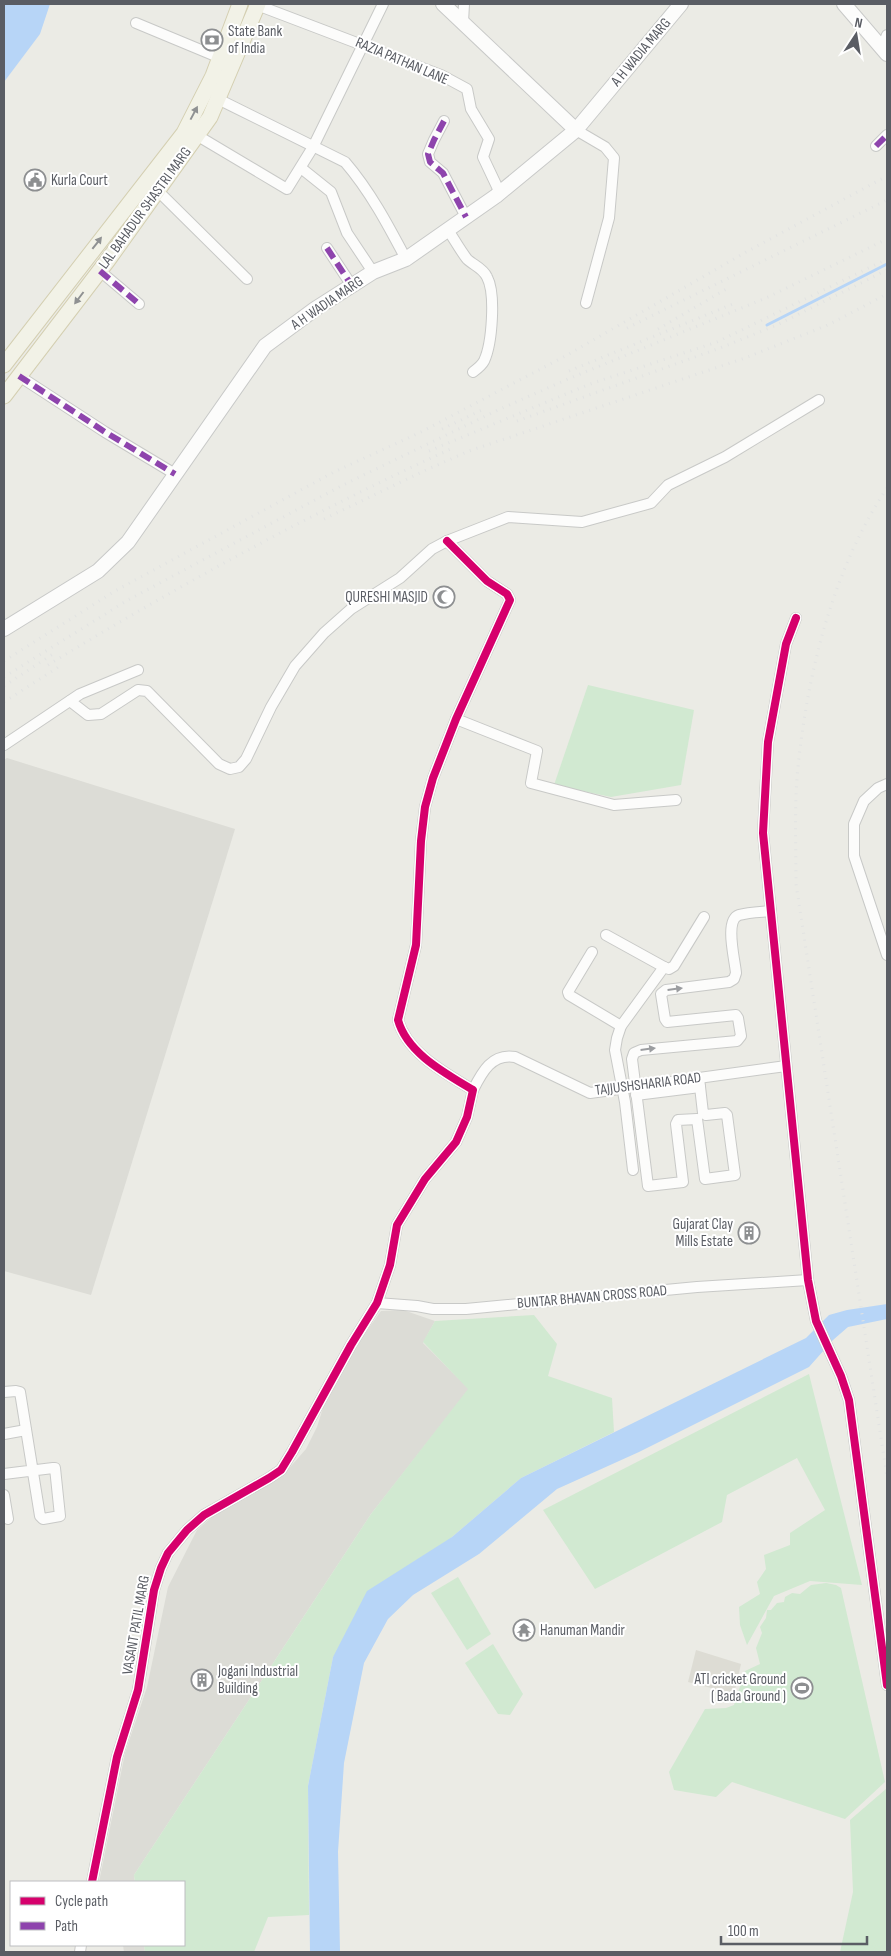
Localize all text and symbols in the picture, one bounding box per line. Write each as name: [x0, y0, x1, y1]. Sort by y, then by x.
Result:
north arrow: [831, 10, 881, 60]
street label: A H WADIA MARG: [606, 14, 675, 91]
text: N: [853, 14, 864, 32]
place label: State Bank of India: [228, 22, 282, 58]
bank icon: State Bank of India: [200, 28, 224, 52]
street label: RAZIA PATHAN LANE: [353, 33, 451, 89]
one-way arrow: [190, 105, 198, 120]
street label: LAL BAHADUR SHASTRI MARG: [94, 143, 196, 273]
public building icon: Kurla Court: [23, 168, 47, 192]
place label: Kurla Court: [51, 171, 108, 190]
one-way arrow: [92, 237, 103, 250]
street label: A H WADIA MARG: [286, 272, 367, 335]
one-way arrow: [74, 291, 84, 305]
mosque icon: QURESHI MASJID: [432, 585, 456, 609]
place label: QURESHI MASJID: [345, 588, 428, 607]
one-way arrow: [667, 985, 683, 993]
one-way arrow: [640, 1045, 656, 1053]
street label: TAJJUSHSHARIA ROAD: [594, 1068, 702, 1100]
place label: Gujarat Clay Mills Estate: [672, 1215, 733, 1251]
building icon: Gujarat Clay Mills Estate: [737, 1221, 761, 1245]
street label: BUNTAR BHAVAN CROSS ROAD: [516, 1281, 668, 1313]
street label: VASANT PATIL MARG: [118, 1574, 154, 1676]
temple icon: Hanuman Mandir: [512, 1618, 536, 1642]
place label: Hanuman Mandir: [540, 1621, 625, 1640]
place label: Jogani Industrial Building: [217, 1662, 298, 1698]
building icon: Jogani Industrial Building: [190, 1668, 214, 1692]
place label: ATI cricket Ground ( Bada Ground ): [694, 1670, 786, 1706]
sports icon: ATI cricket Ground ( Bada Ground ): [790, 1676, 814, 1700]
legend: [10, 1881, 185, 1946]
text: Cycle path: [55, 1892, 108, 1911]
scale bar: [721, 1914, 867, 1946]
text: Path: [55, 1917, 78, 1936]
text: 100 m: [728, 1922, 759, 1941]

